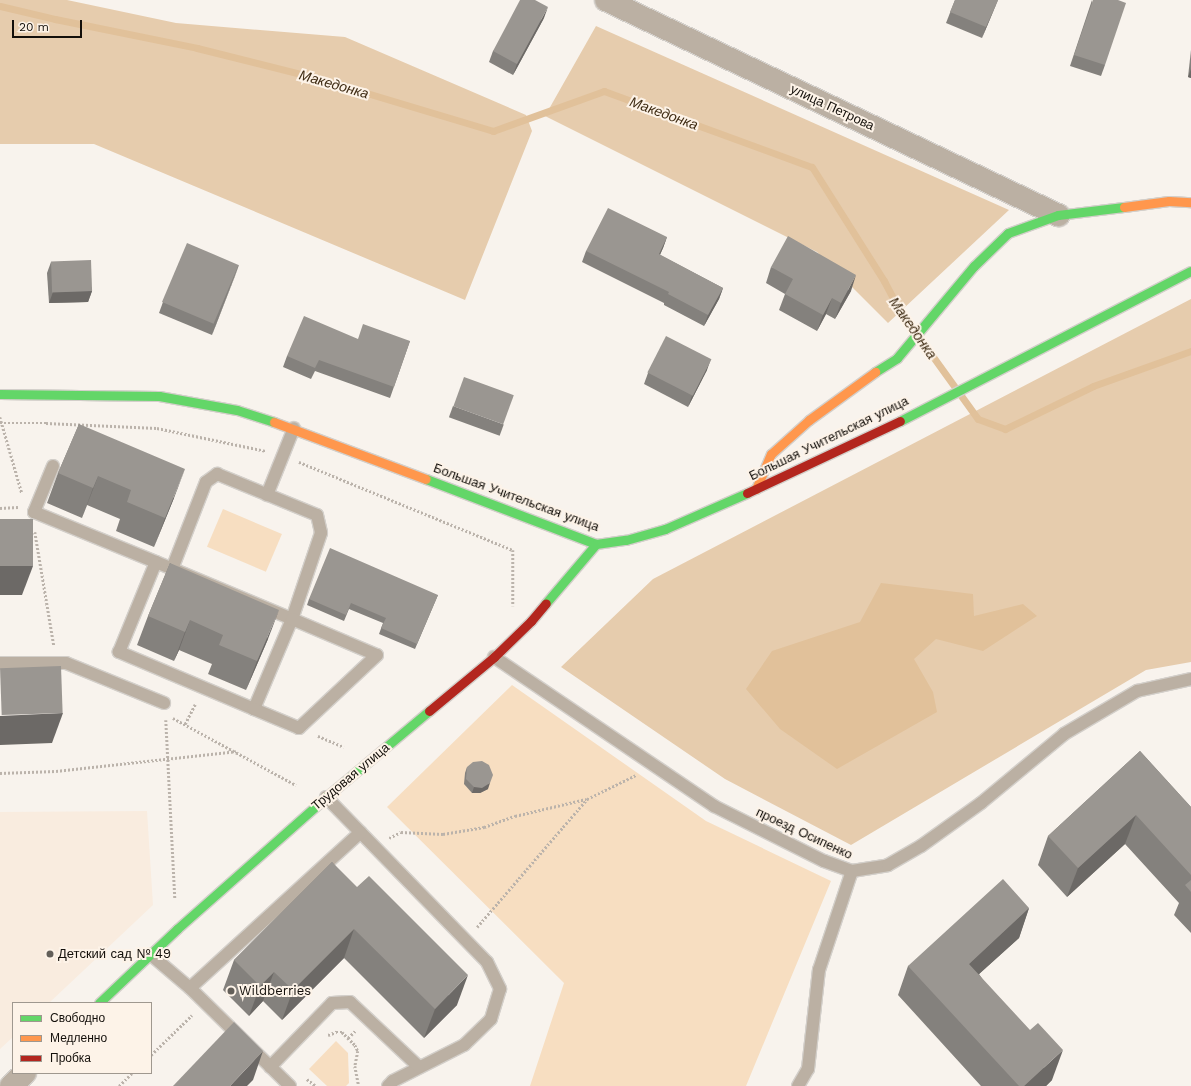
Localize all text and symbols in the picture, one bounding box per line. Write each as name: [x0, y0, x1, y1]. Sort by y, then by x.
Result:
scale bar: [14, 12, 84, 38]
text: 20 m: [19, 20, 49, 34]
water label: Македонка: [297, 66, 371, 102]
street label: улица Петрова: [788, 82, 876, 134]
water label: Македонка: [628, 93, 700, 133]
water label: Македонка: [886, 294, 940, 362]
street label: Большая Учительская улица: [747, 394, 911, 484]
street label: Большая Учительская улица: [431, 461, 601, 535]
street label: Трудовая улица: [309, 740, 393, 814]
street label: проезд Осипенко: [753, 805, 855, 863]
place label: Детский сад № 49: [58, 946, 171, 962]
marker: Детский сад № 49: [45, 949, 55, 959]
place label: Wildberries: [239, 983, 311, 999]
marker: Wildberries: [226, 986, 236, 996]
legend: [12, 1002, 152, 1074]
text: Свободно: [50, 1011, 105, 1025]
text: Медленно: [50, 1031, 107, 1045]
text: Пробка: [50, 1051, 91, 1065]

